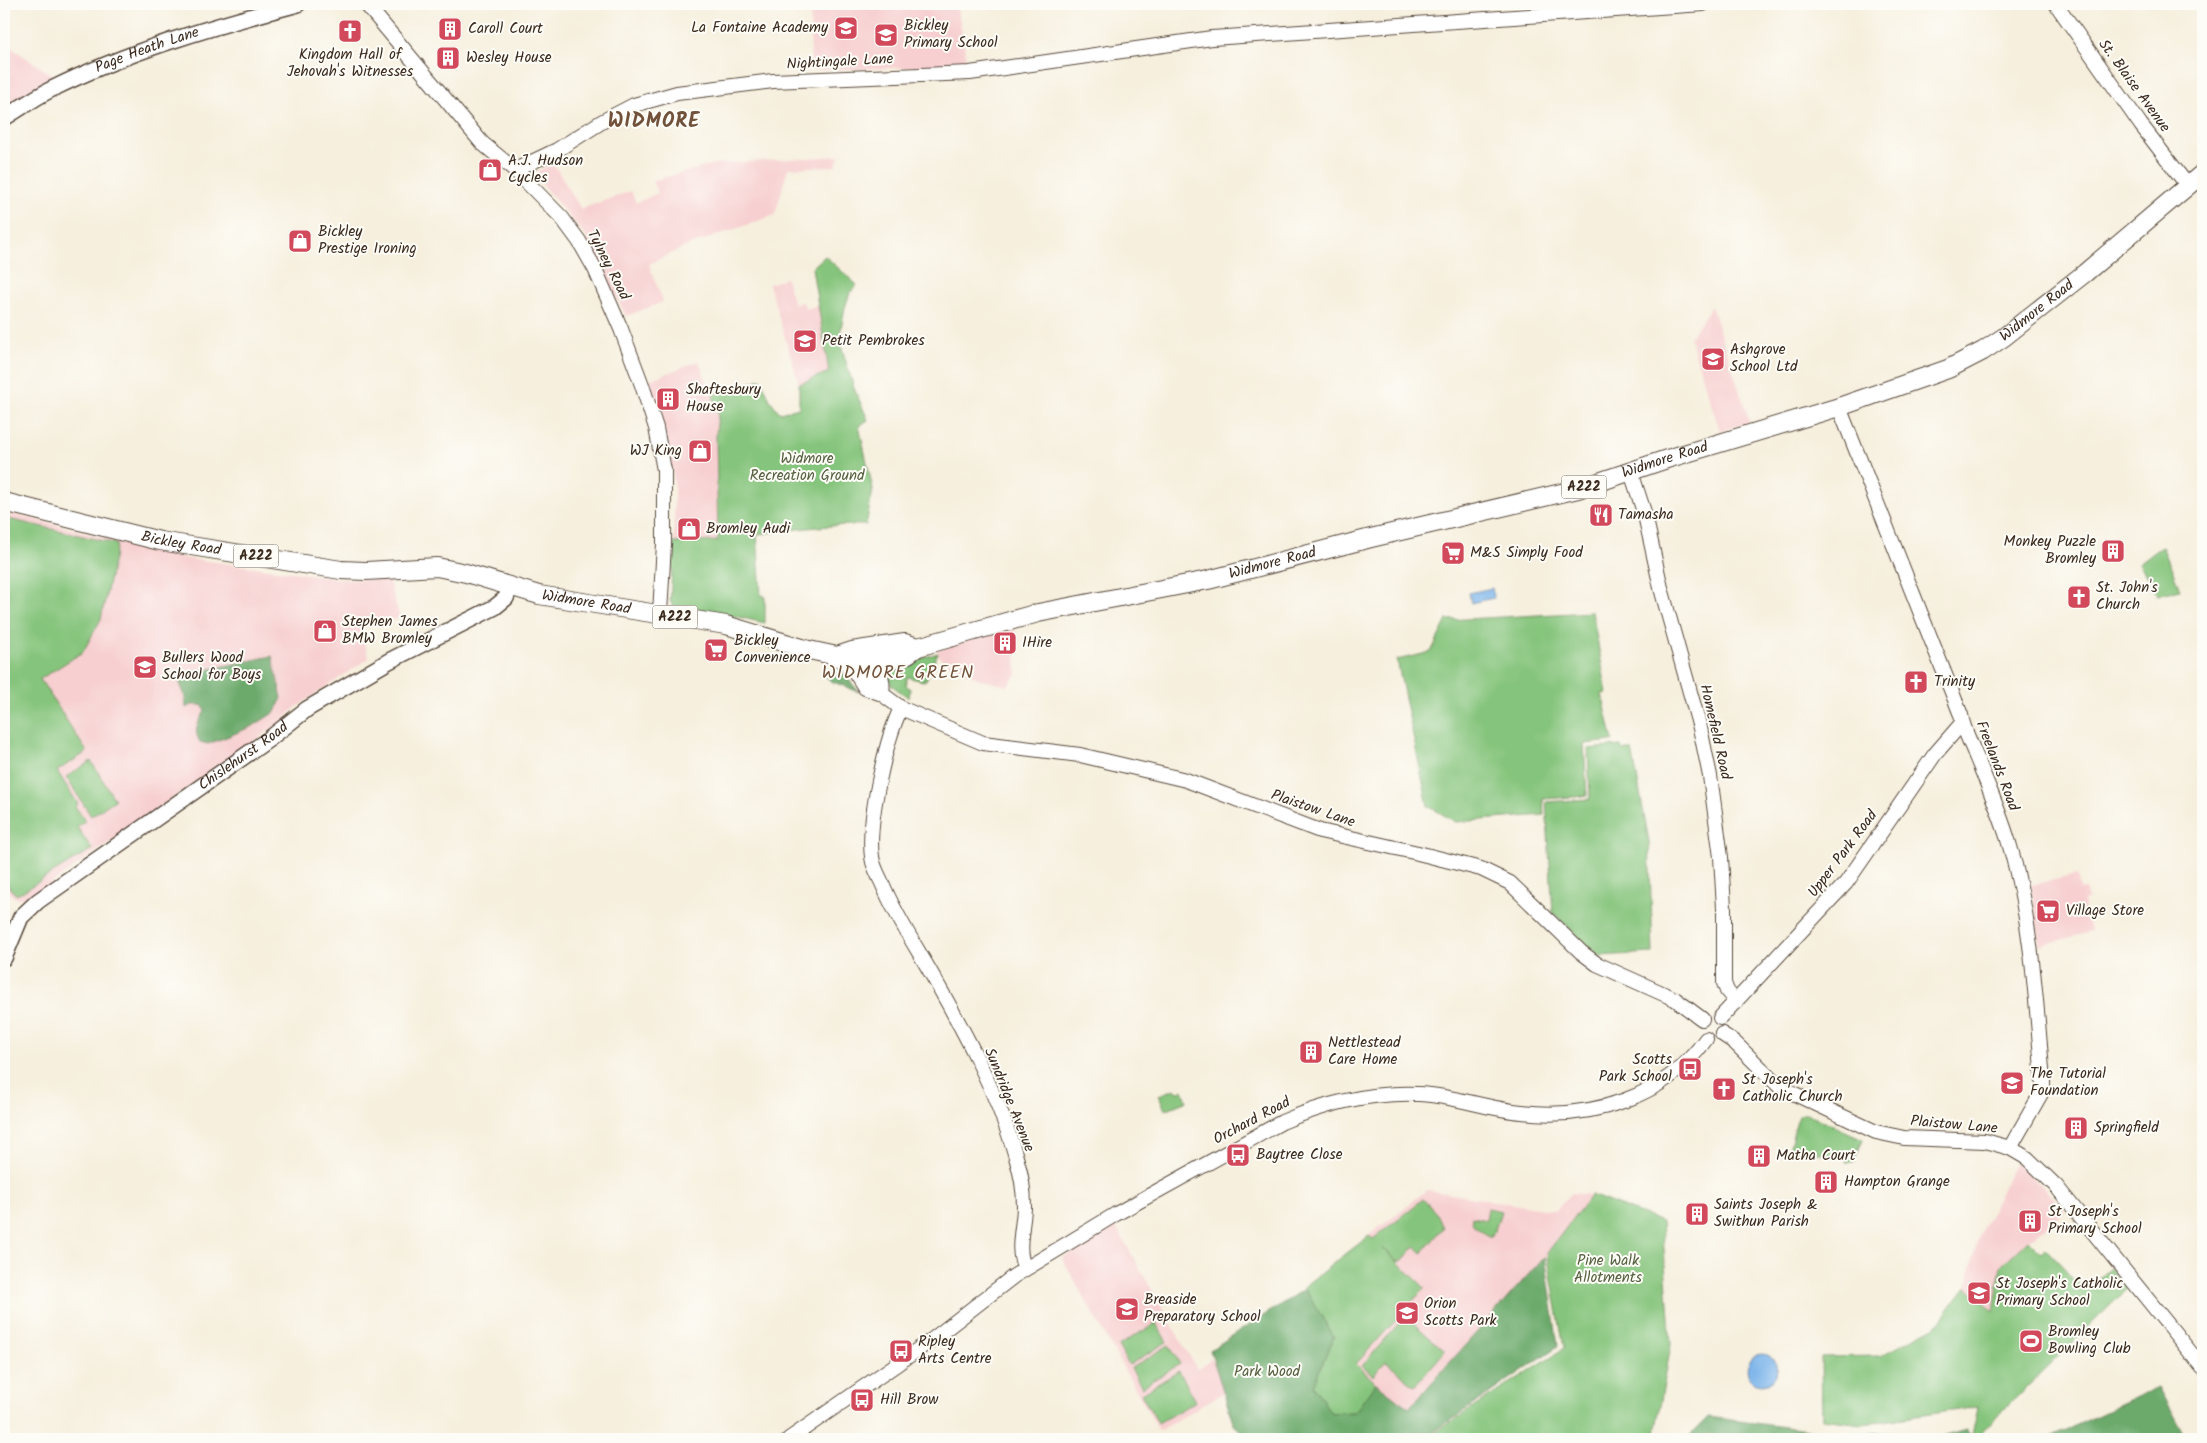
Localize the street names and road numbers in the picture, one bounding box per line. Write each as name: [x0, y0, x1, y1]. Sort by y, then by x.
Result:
street label: Page Heath Lane: [91, 21, 202, 80]
street label: St. Blaise Avenue: [2092, 34, 2176, 138]
street label: Nightingale Lane: [786, 47, 894, 77]
street label: Tylney Road: [580, 225, 636, 305]
street label: Widmore Road: [1994, 274, 2080, 348]
street label: Widmore Road: [1619, 435, 1711, 485]
road number: A222: [1562, 476, 1606, 498]
street label: Bickley Road: [139, 525, 223, 563]
street label: Widmore Road: [1226, 540, 1319, 586]
road number: A222: [234, 544, 278, 568]
street label: Widmore Road: [540, 584, 633, 622]
road number: A222: [652, 606, 698, 628]
street label: Homefield Road: [1692, 682, 1738, 783]
street label: Chislehurst Road: [193, 716, 294, 797]
street label: Freelands Road: [1969, 717, 2025, 815]
street label: Plaistow Lane: [1268, 783, 1359, 835]
street label: Upper Park Road: [1802, 805, 1884, 903]
street label: Sundridge Avenue: [977, 1044, 1041, 1156]
street label: Orchard Road: [1209, 1090, 1295, 1151]
street label: Plaistow Lane: [1909, 1109, 1999, 1141]

